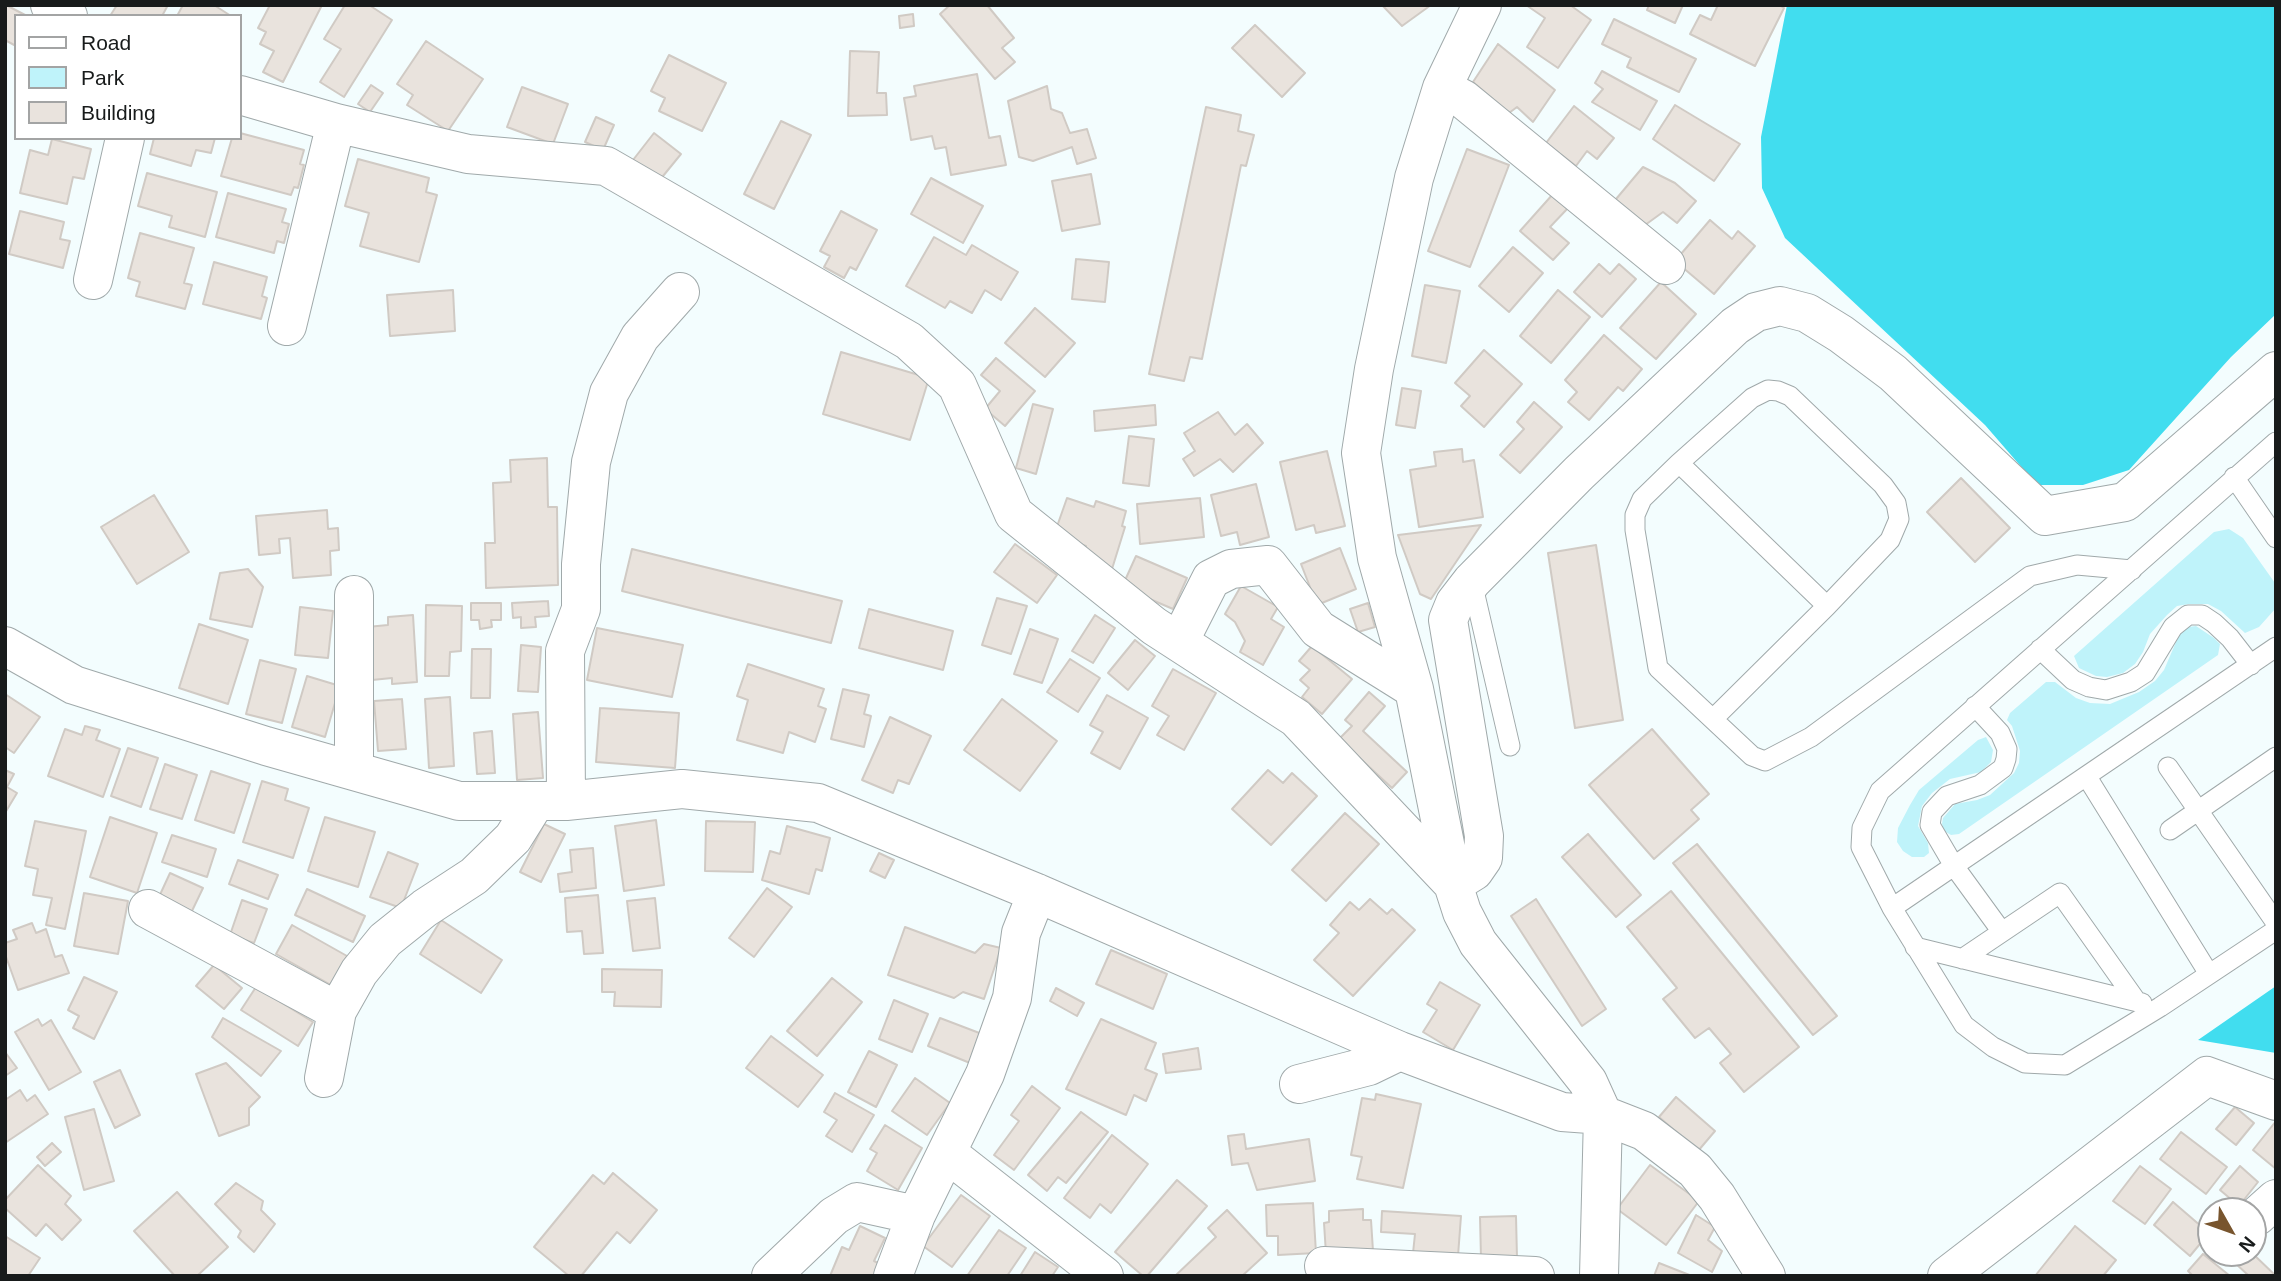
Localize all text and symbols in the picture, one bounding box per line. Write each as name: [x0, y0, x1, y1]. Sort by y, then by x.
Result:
legend: [14, 14, 242, 140]
text: Road: [81, 31, 131, 54]
text: Park: [81, 66, 124, 89]
text: Building: [81, 101, 156, 124]
north arrow: [2197, 1197, 2267, 1267]
text: N: [2234, 1233, 2259, 1257]

